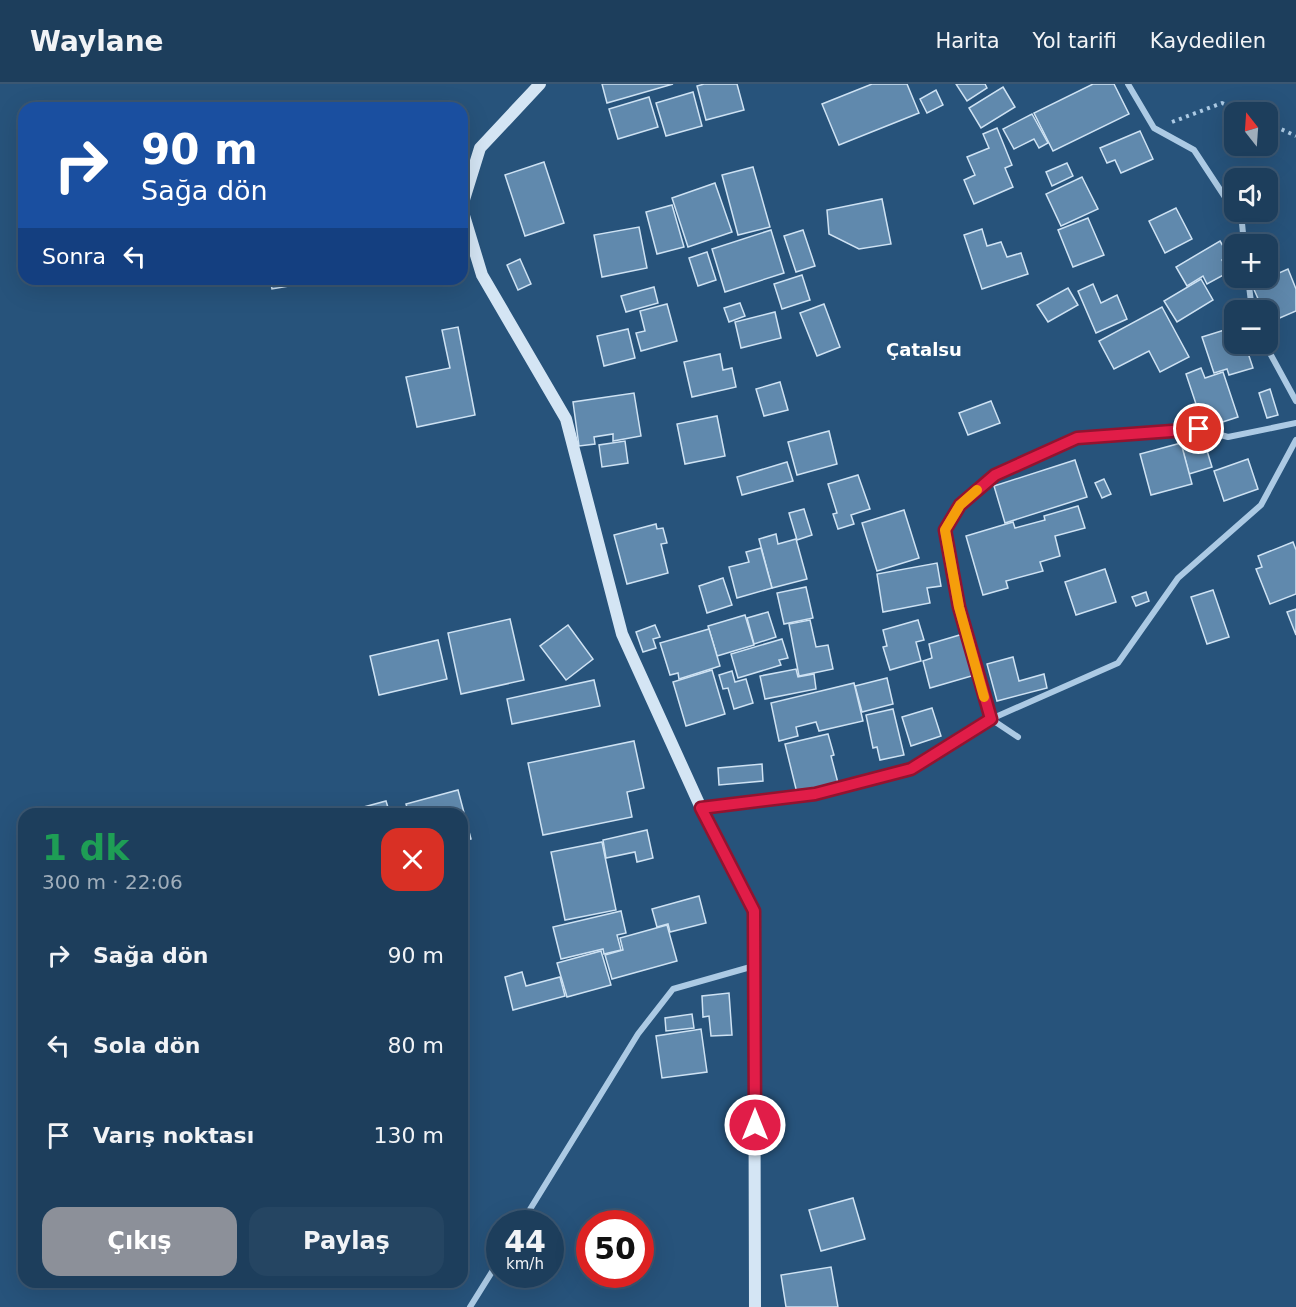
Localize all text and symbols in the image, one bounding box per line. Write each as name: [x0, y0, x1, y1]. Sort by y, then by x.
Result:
text: Waylane: [30, 25, 164, 58]
text: Harita: [935, 29, 1000, 53]
text: Yol tarifi: [1033, 29, 1117, 53]
text: Kaydedilen: [1150, 29, 1266, 53]
north arrow: [1224, 102, 1278, 156]
map controls: [1224, 102, 1278, 354]
text: 90 m: [141, 125, 258, 174]
icon: right: [42, 126, 120, 204]
button: sound: [1224, 168, 1278, 222]
text: Sağa dön: [141, 175, 268, 206]
button: +: [1224, 234, 1278, 288]
icon: left: [118, 240, 151, 273]
text: Sonra: [42, 244, 106, 269]
button: −: [1224, 300, 1278, 354]
district label: Çatalsu: [886, 339, 962, 360]
pin: [1173, 403, 1224, 454]
icon: arrive: [1182, 412, 1215, 445]
text: 1 dk: [42, 827, 129, 868]
button: close: [381, 828, 444, 891]
text: 300 m · 22:06: [42, 870, 183, 894]
icon: right: [42, 939, 75, 972]
text: Sağa dön: [93, 943, 208, 968]
text: 90 m: [388, 943, 444, 968]
icon: left: [42, 1029, 75, 1062]
text: Sola dön: [93, 1033, 201, 1058]
text: 80 m: [388, 1033, 444, 1058]
position arrow: [723, 1093, 787, 1157]
icon: arrive: [42, 1119, 75, 1152]
text: Varış noktası: [93, 1123, 254, 1148]
text: 130 m: [374, 1123, 444, 1148]
button: Çıkış: [42, 1207, 237, 1276]
button: Paylaş: [249, 1207, 444, 1276]
speed limit sign: 50: [576, 1210, 654, 1288]
text: 44: [504, 1224, 546, 1259]
text: km/h: [506, 1255, 544, 1273]

